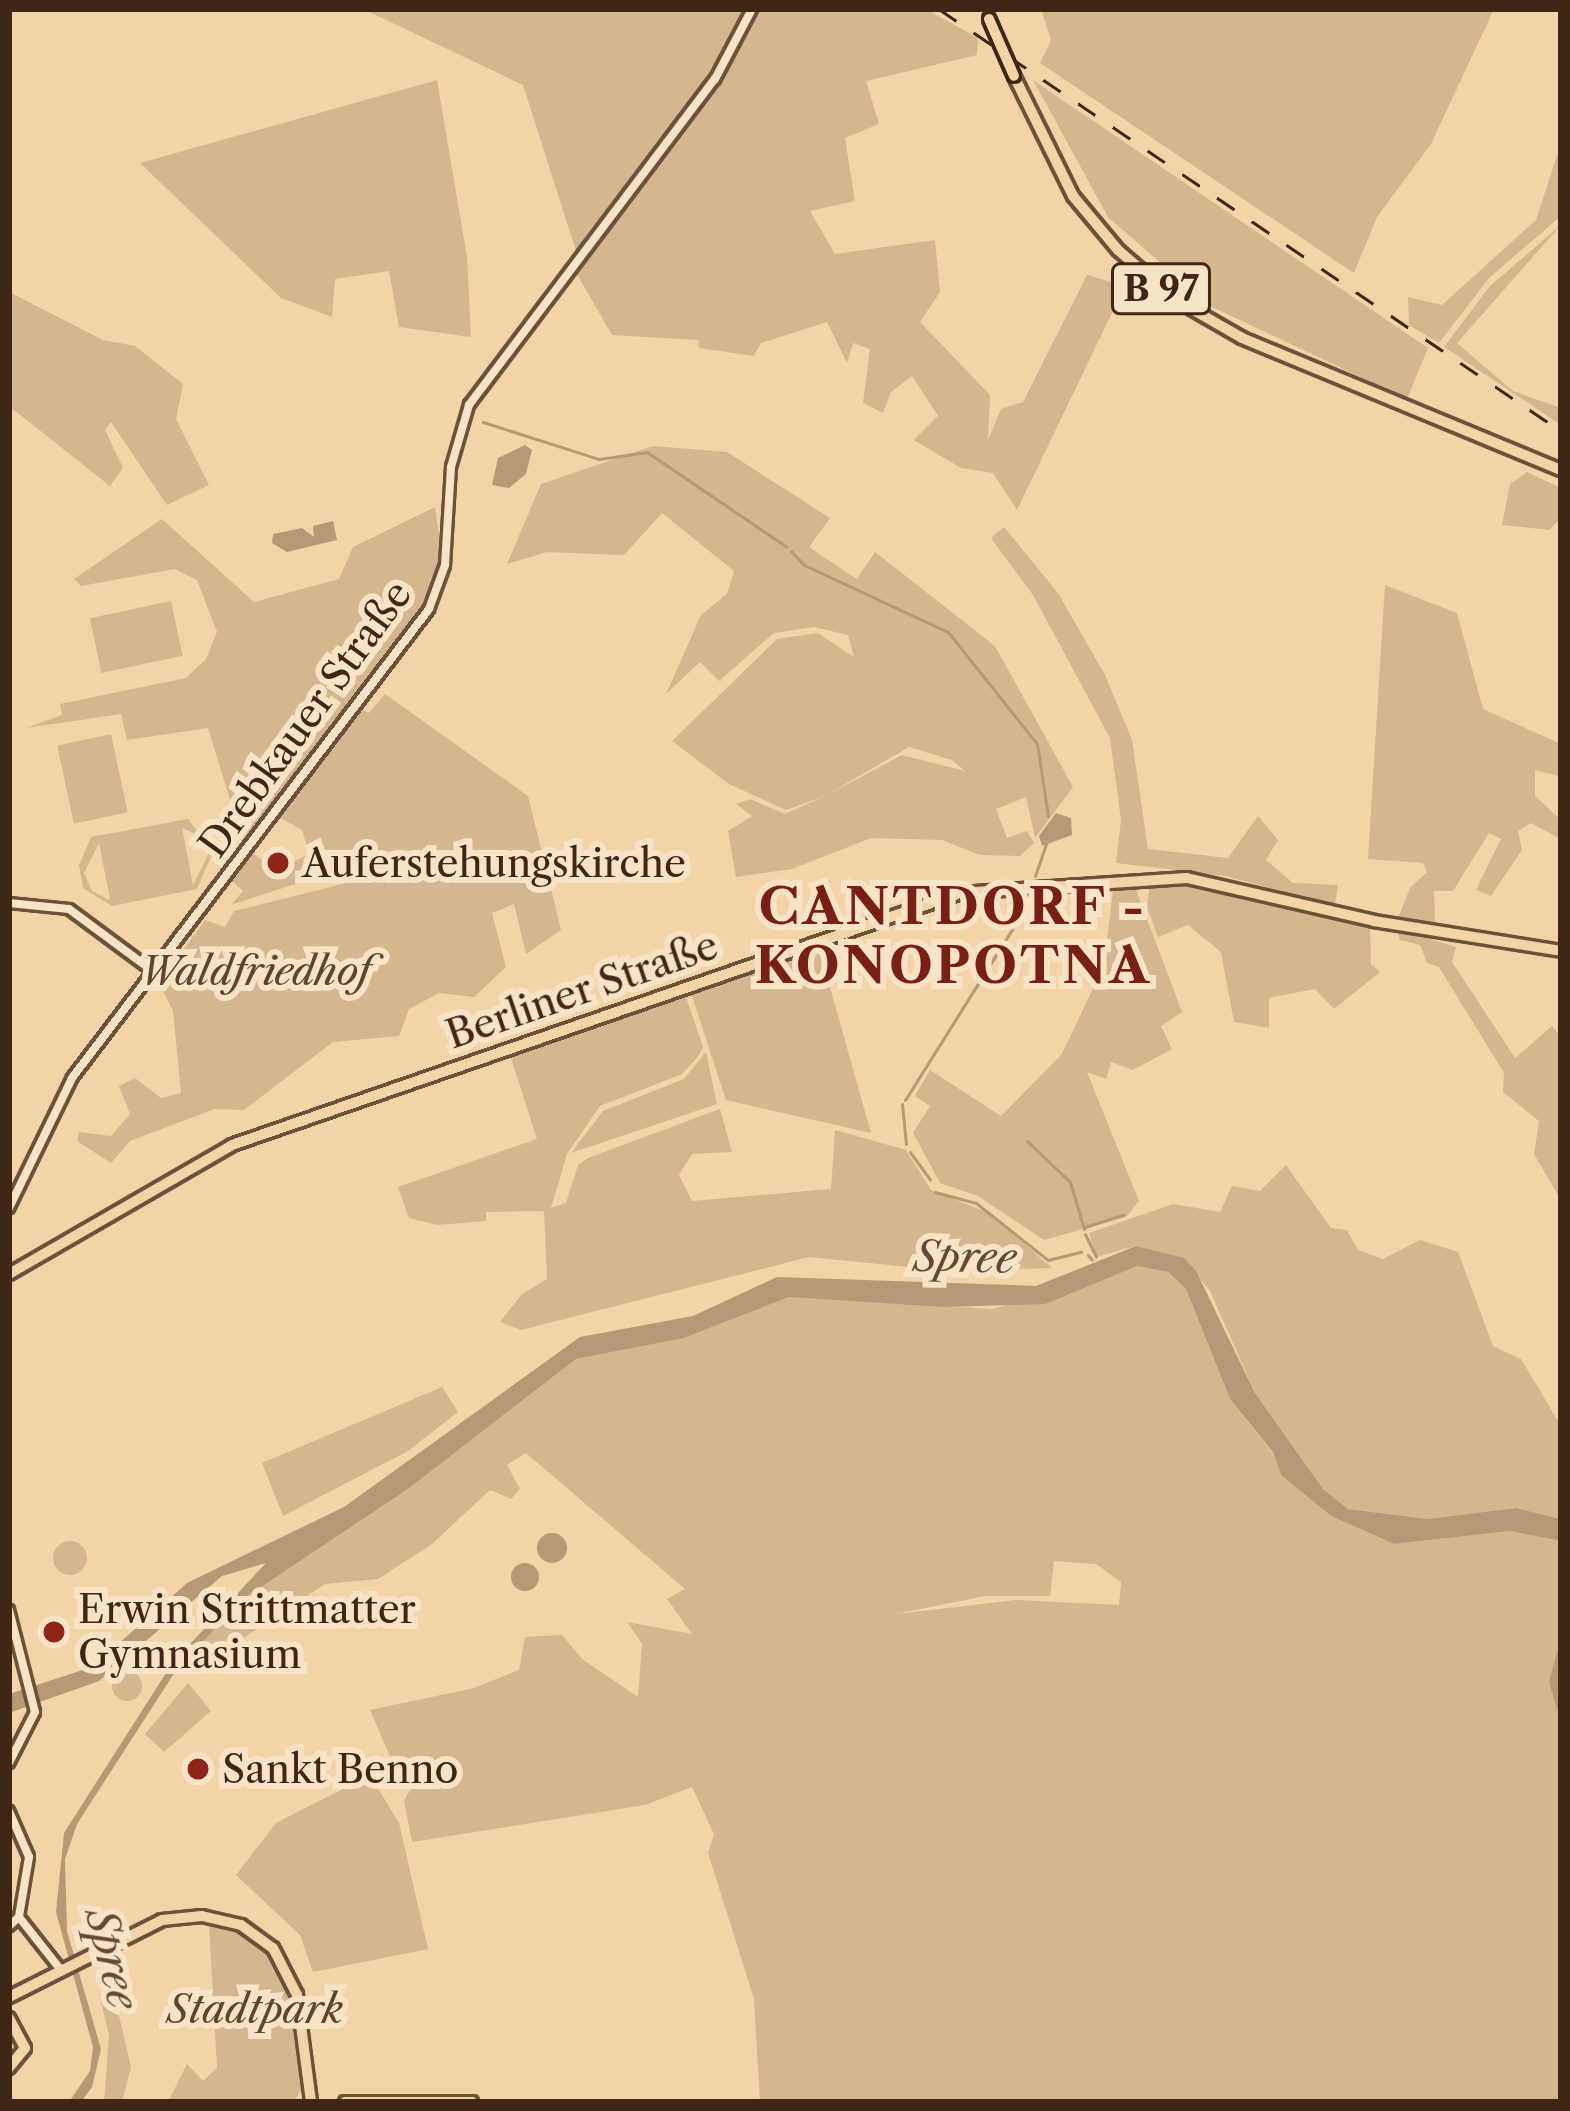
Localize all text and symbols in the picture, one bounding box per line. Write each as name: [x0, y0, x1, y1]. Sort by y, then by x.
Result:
road number: B 97: [1110, 259, 1212, 319]
street label: Drebkauer Straße: [189, 571, 421, 867]
place label: Auferstehungskirche: [302, 840, 686, 886]
marker: Auferstehungskirche: [265, 850, 291, 876]
district label: CANTDORF - KONOPOTNA: [754, 876, 1152, 996]
street label: Berliner Straße: [440, 921, 724, 1059]
park label: Waldfriedhof: [140, 948, 370, 994]
water label: Spree: [913, 1231, 1017, 1283]
place label: Erwin Strittmatter Gymnasium: [78, 1587, 416, 1678]
marker: Erwin Strittmatter Gymnasium: [41, 1619, 67, 1645]
place label: Sankt Benno: [222, 1746, 458, 1792]
marker: Sankt Benno: [185, 1756, 211, 1782]
water label: Spree: [75, 1903, 149, 2015]
park label: Stadtpark: [167, 1986, 343, 2032]

